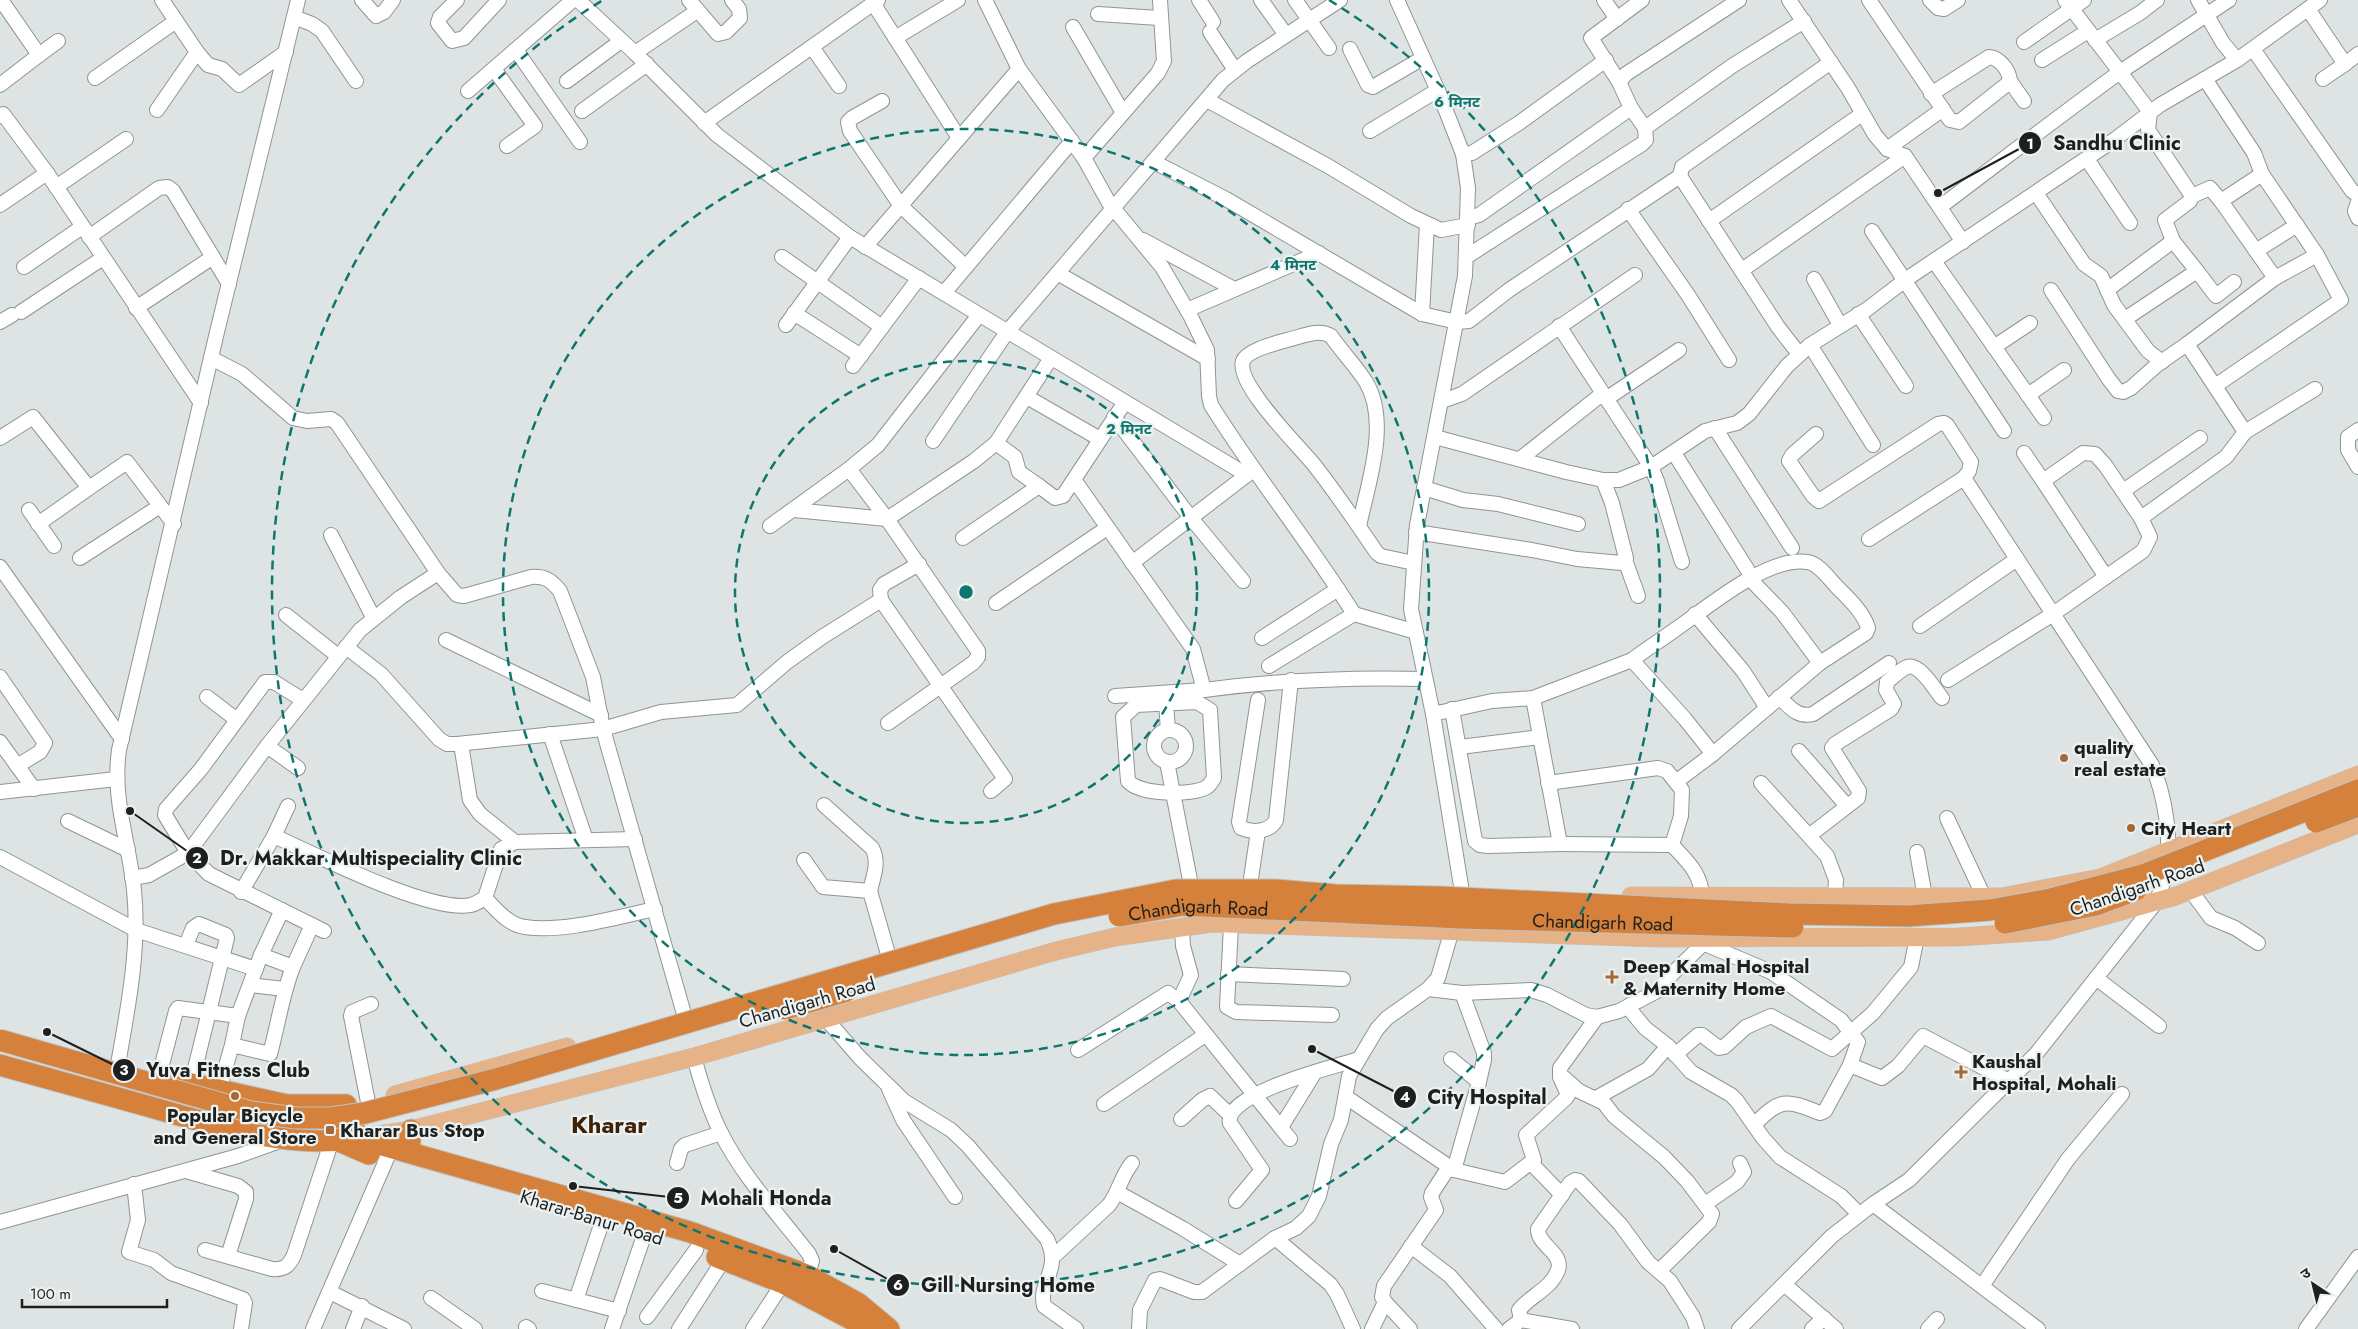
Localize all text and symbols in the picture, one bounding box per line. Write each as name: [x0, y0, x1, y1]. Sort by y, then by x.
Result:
text: 6 मिनट: [1434, 91, 1481, 113]
callout: Sandhu Clinic: [2018, 126, 2191, 161]
text: Sandhu Clinic: [2053, 129, 2181, 158]
text: 1: [2026, 133, 2034, 155]
text: 4 मिनट: [1270, 254, 1317, 276]
text: 2 मिनट: [1106, 418, 1153, 440]
centre of rings: [957, 583, 975, 601]
place label: quality real estate: [2074, 734, 2166, 783]
marker: quality real estate: [2058, 752, 2070, 764]
place label: City Heart: [2141, 815, 2231, 842]
marker: City Heart: [2125, 822, 2137, 834]
callout: Dr. Makkar Multispeciality Clinic: [185, 840, 532, 875]
text: Dr. Makkar Multispeciality Clinic: [220, 844, 522, 873]
text: 2: [192, 847, 202, 869]
street label: Chandigarh Road: [2066, 852, 2208, 923]
street label: Chandigarh Road: [1126, 892, 1269, 928]
street label: Chandigarh Road: [1532, 907, 1674, 938]
place label: Deep Kamal Hospital & Maternity Home: [1623, 953, 1810, 1002]
street label: Chandigarh Road: [736, 970, 879, 1035]
marker: Deep Kamal Hospital & Maternity Home: [1605, 970, 1619, 984]
place label: Kaushal Hospital, Mohali: [1972, 1048, 2117, 1097]
callout: Yuva Fitness Club: [111, 1052, 320, 1087]
text: Yuva Fitness Club: [145, 1056, 310, 1085]
text: 3: [119, 1059, 129, 1081]
marker: Kaushal Hospital, Mohali: [1954, 1065, 1968, 1079]
callout: City Hospital: [1392, 1079, 1557, 1114]
text: City Hospital: [1427, 1083, 1547, 1112]
text: 4: [1400, 1086, 1410, 1108]
marker: Popular Bicycle and General Store: [229, 1090, 241, 1102]
place label: Popular Bicycle and General Store: [153, 1102, 317, 1151]
district label: Kharar: [571, 1107, 647, 1142]
place label: Kharar Bus Stop: [340, 1117, 485, 1144]
marker: Kharar Bus Stop: [324, 1124, 336, 1136]
callout: Mohali Honda: [666, 1181, 842, 1216]
street label: Kharar-Banur Road: [517, 1183, 667, 1252]
text: Mohali Honda: [701, 1184, 831, 1213]
text: 5: [673, 1187, 683, 1209]
north arrow: [2288, 1259, 2338, 1309]
text: उ: [2296, 1262, 2315, 1284]
callout: Gill Nursing Home: [886, 1267, 1105, 1302]
text: Gill Nursing Home: [921, 1271, 1095, 1300]
text: 6: [893, 1274, 903, 1296]
scale bar: [22, 1276, 168, 1308]
text: 100 m: [30, 1283, 71, 1305]

